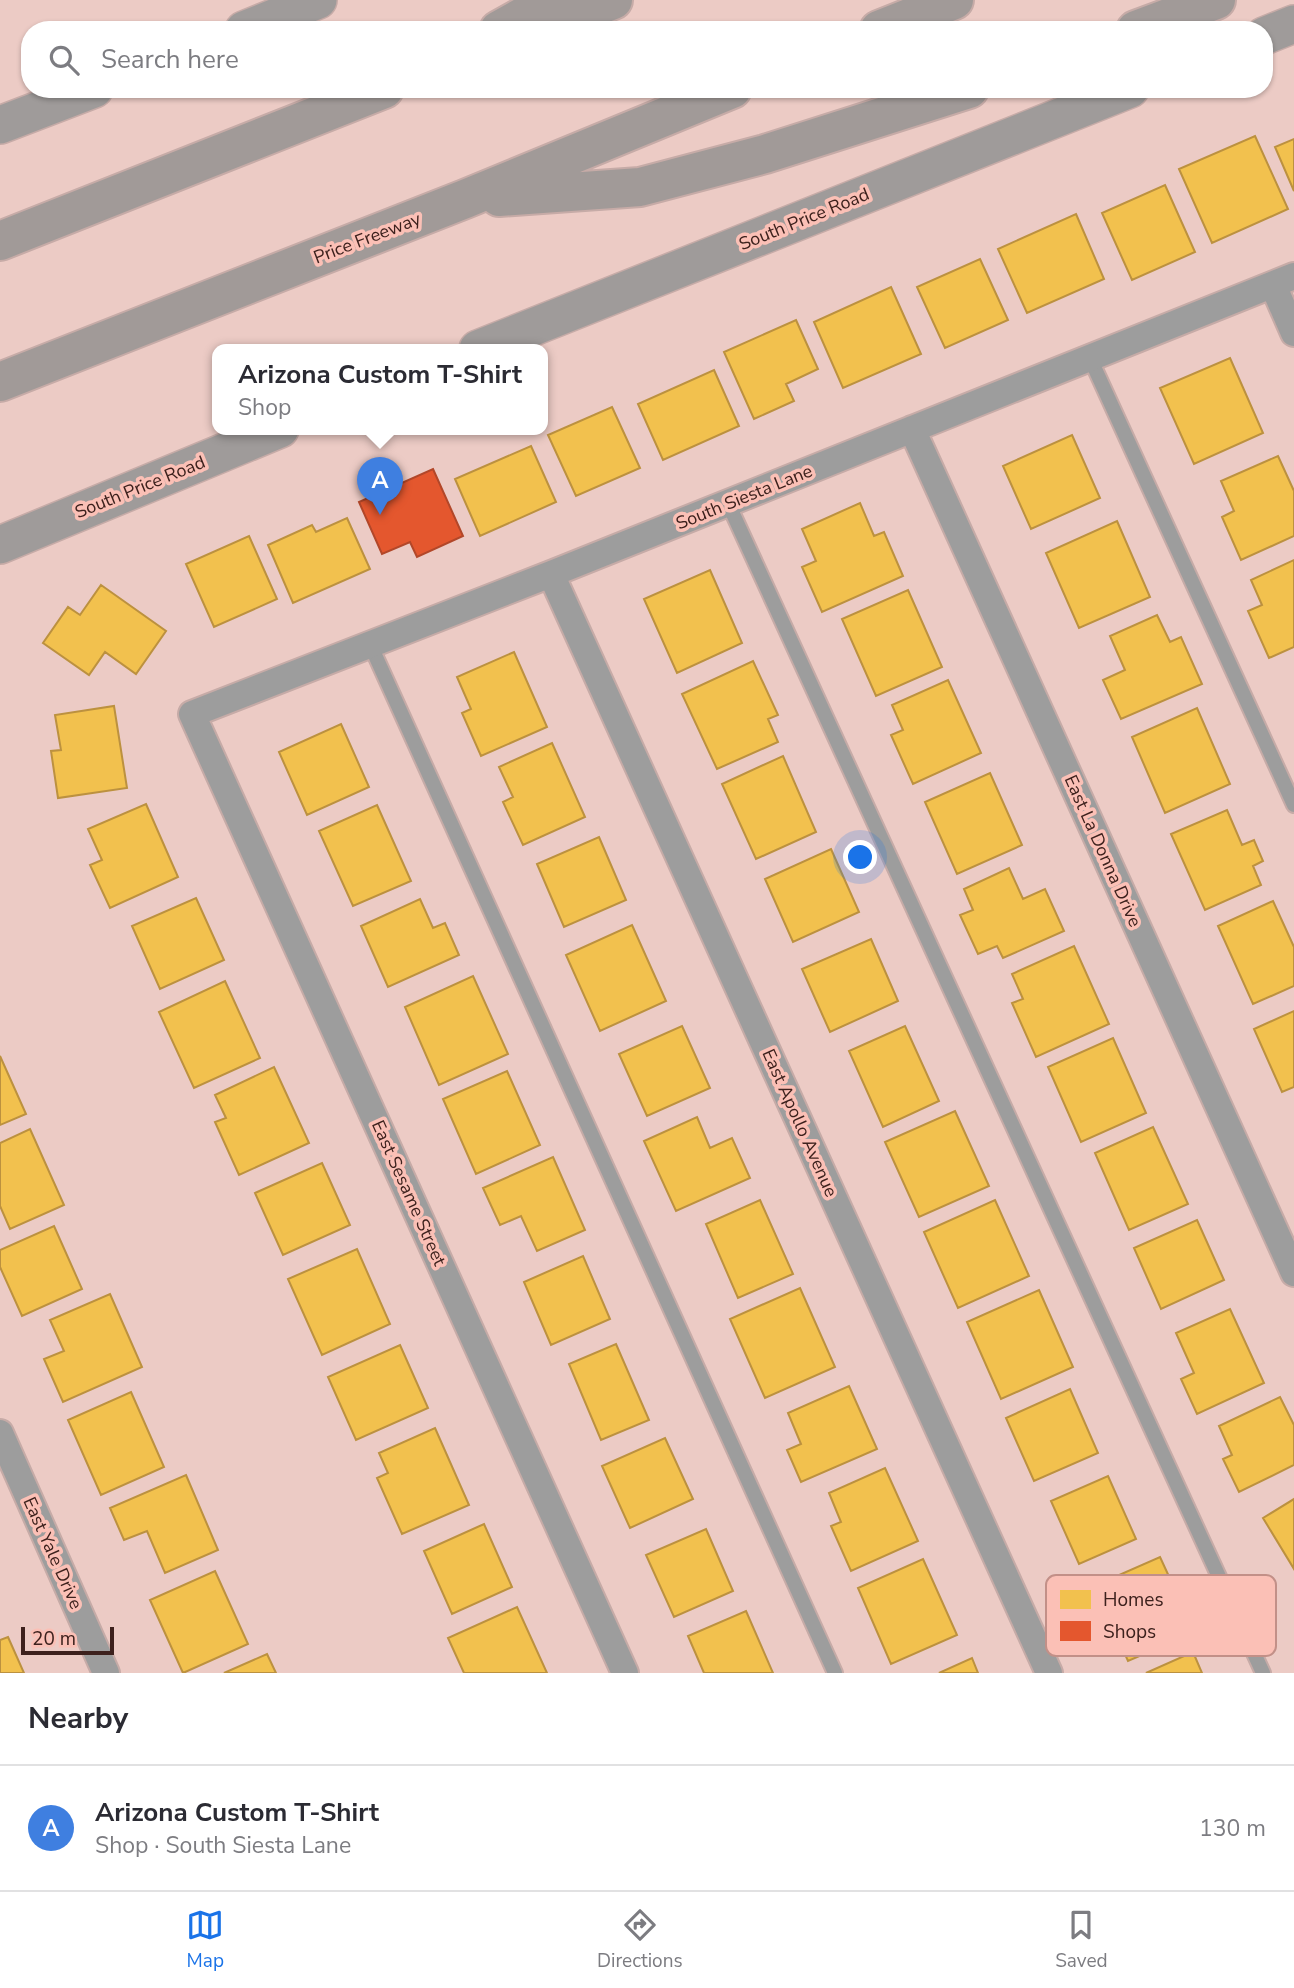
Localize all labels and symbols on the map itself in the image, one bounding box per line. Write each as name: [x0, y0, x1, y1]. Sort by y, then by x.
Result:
street label: South Price Road: [735, 182, 873, 256]
street label: Price Freeway: [310, 206, 425, 269]
street label: South Price Road: [71, 450, 209, 524]
pin: A: [357, 457, 403, 515]
street label: South Siesta Lane: [672, 459, 816, 535]
street label: East La Donna Drive: [1059, 771, 1147, 931]
your location: [843, 840, 877, 874]
street label: East Apollo Avenue: [757, 1045, 843, 1201]
street label: East Sesame Street: [366, 1116, 452, 1270]
street label: East Yale Drive: [18, 1493, 88, 1613]
legend: [1046, 1575, 1276, 1656]
text: Homes: [1103, 1587, 1164, 1613]
text: Shops: [1103, 1619, 1156, 1645]
scale bar: [21, 1624, 114, 1656]

